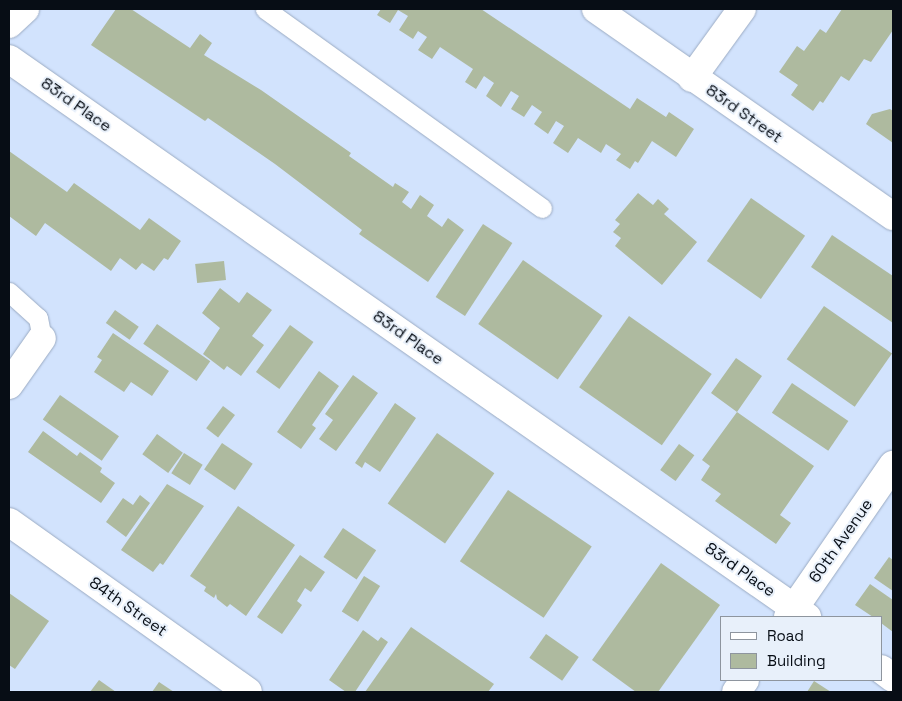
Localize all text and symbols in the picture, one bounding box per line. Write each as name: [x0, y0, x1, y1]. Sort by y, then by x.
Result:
street label: 83rd Place: [37, 74, 115, 136]
street label: 83rd Street: [702, 81, 786, 147]
street label: 83rd Place: [369, 307, 447, 369]
street label: 60th Avenue: [805, 495, 877, 587]
street label: 83rd Place: [701, 539, 779, 601]
street label: 84th Street: [86, 573, 170, 641]
legend: [720, 616, 882, 681]
text: Road: [767, 626, 804, 645]
text: Building: [767, 651, 826, 670]

